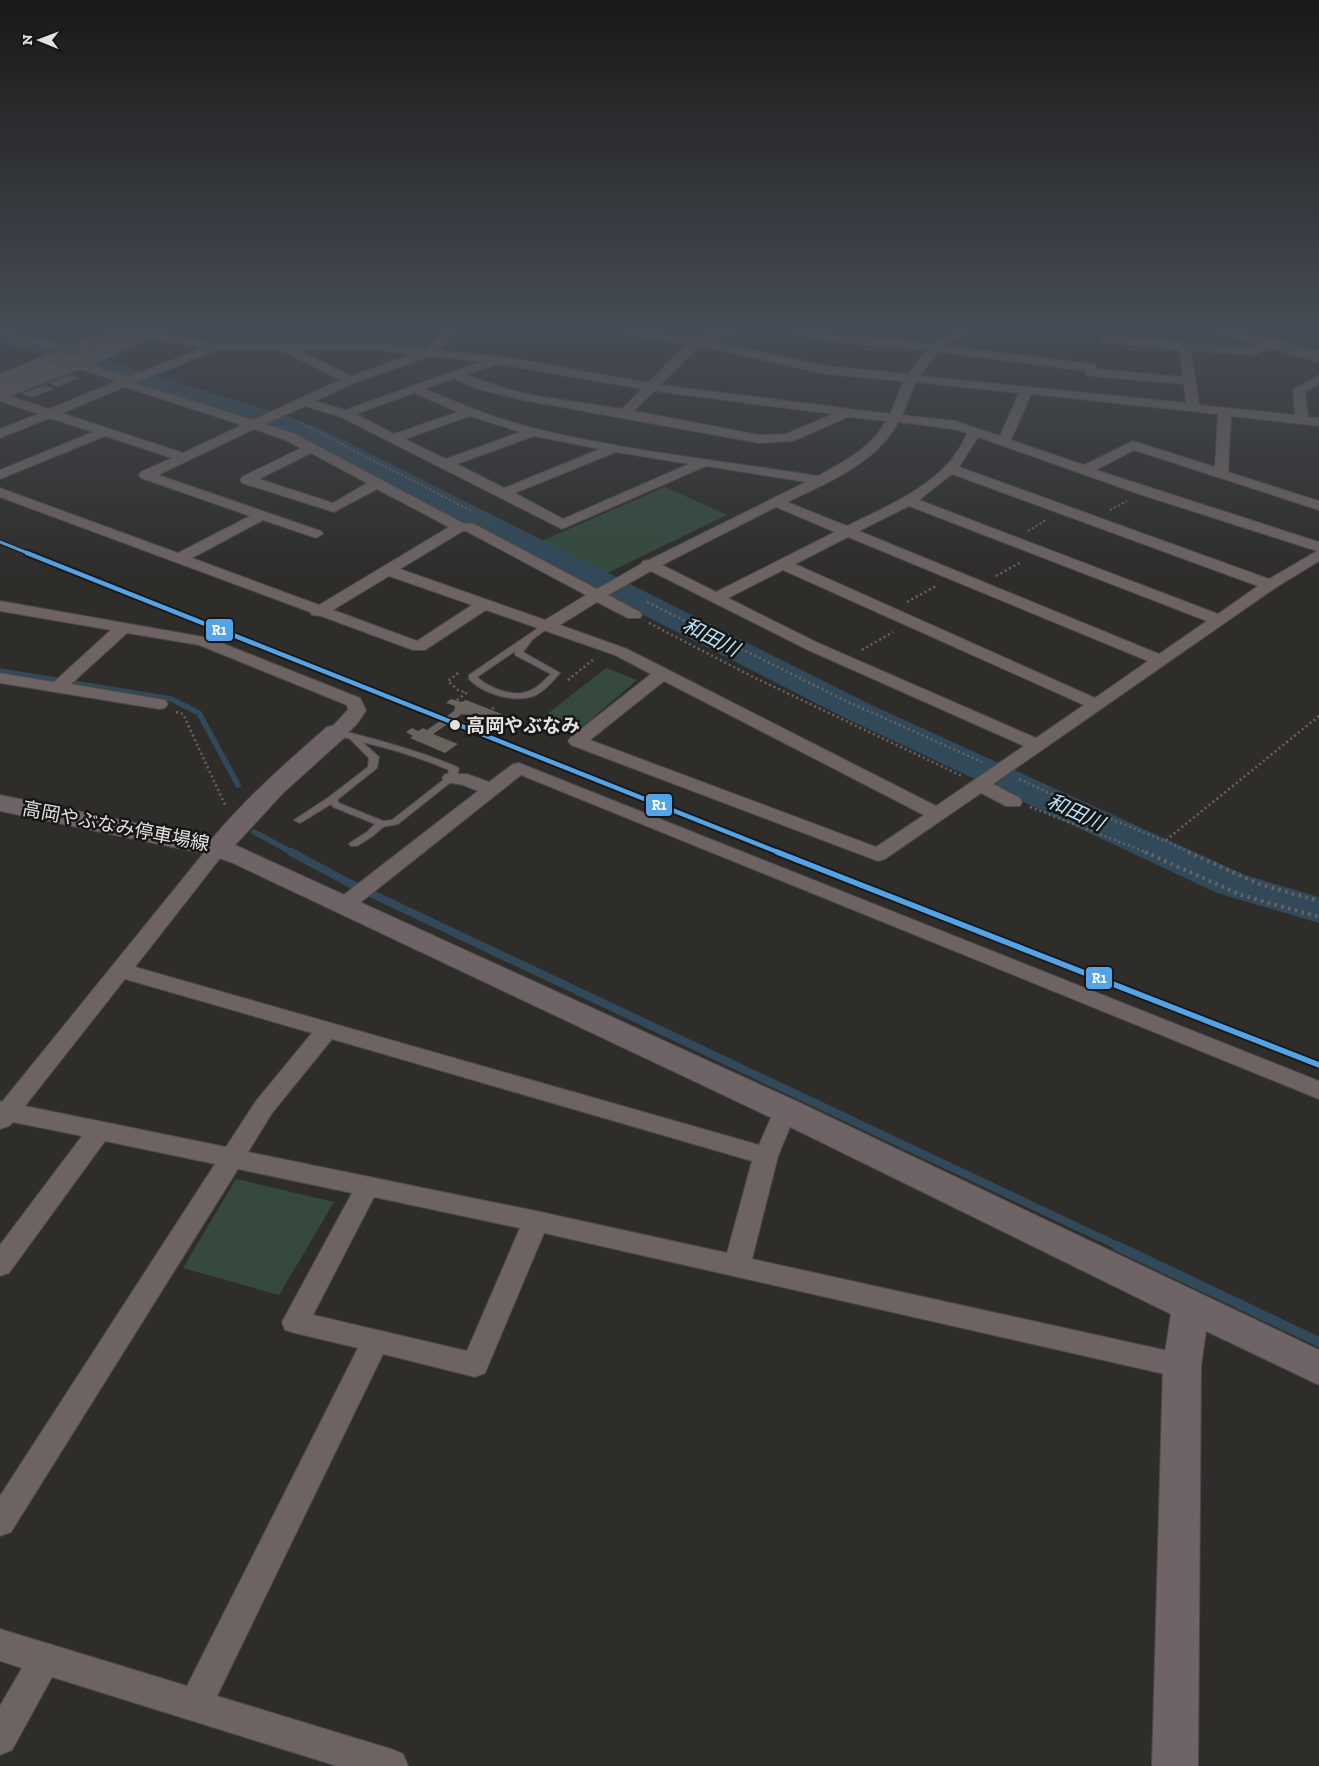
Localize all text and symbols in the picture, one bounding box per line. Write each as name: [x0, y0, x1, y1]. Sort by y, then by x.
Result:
north arrow: [15, 15, 65, 65]
text: N: [19, 34, 36, 45]
water label: 和田川: [679, 613, 745, 662]
line badge: R1: [205, 618, 234, 642]
text: R1: [212, 622, 227, 639]
place label: 高岡やぶなみ: [466, 714, 580, 737]
marker: 高岡やぶなみ: [448, 718, 462, 732]
water label: 和田川: [1044, 788, 1110, 836]
line badge: R1: [645, 793, 673, 817]
street label: 高岡やぶなみ停車場線: [21, 797, 211, 855]
text: R1: [652, 797, 667, 814]
line badge: R1: [1085, 966, 1113, 990]
text: R1: [1092, 970, 1107, 987]

